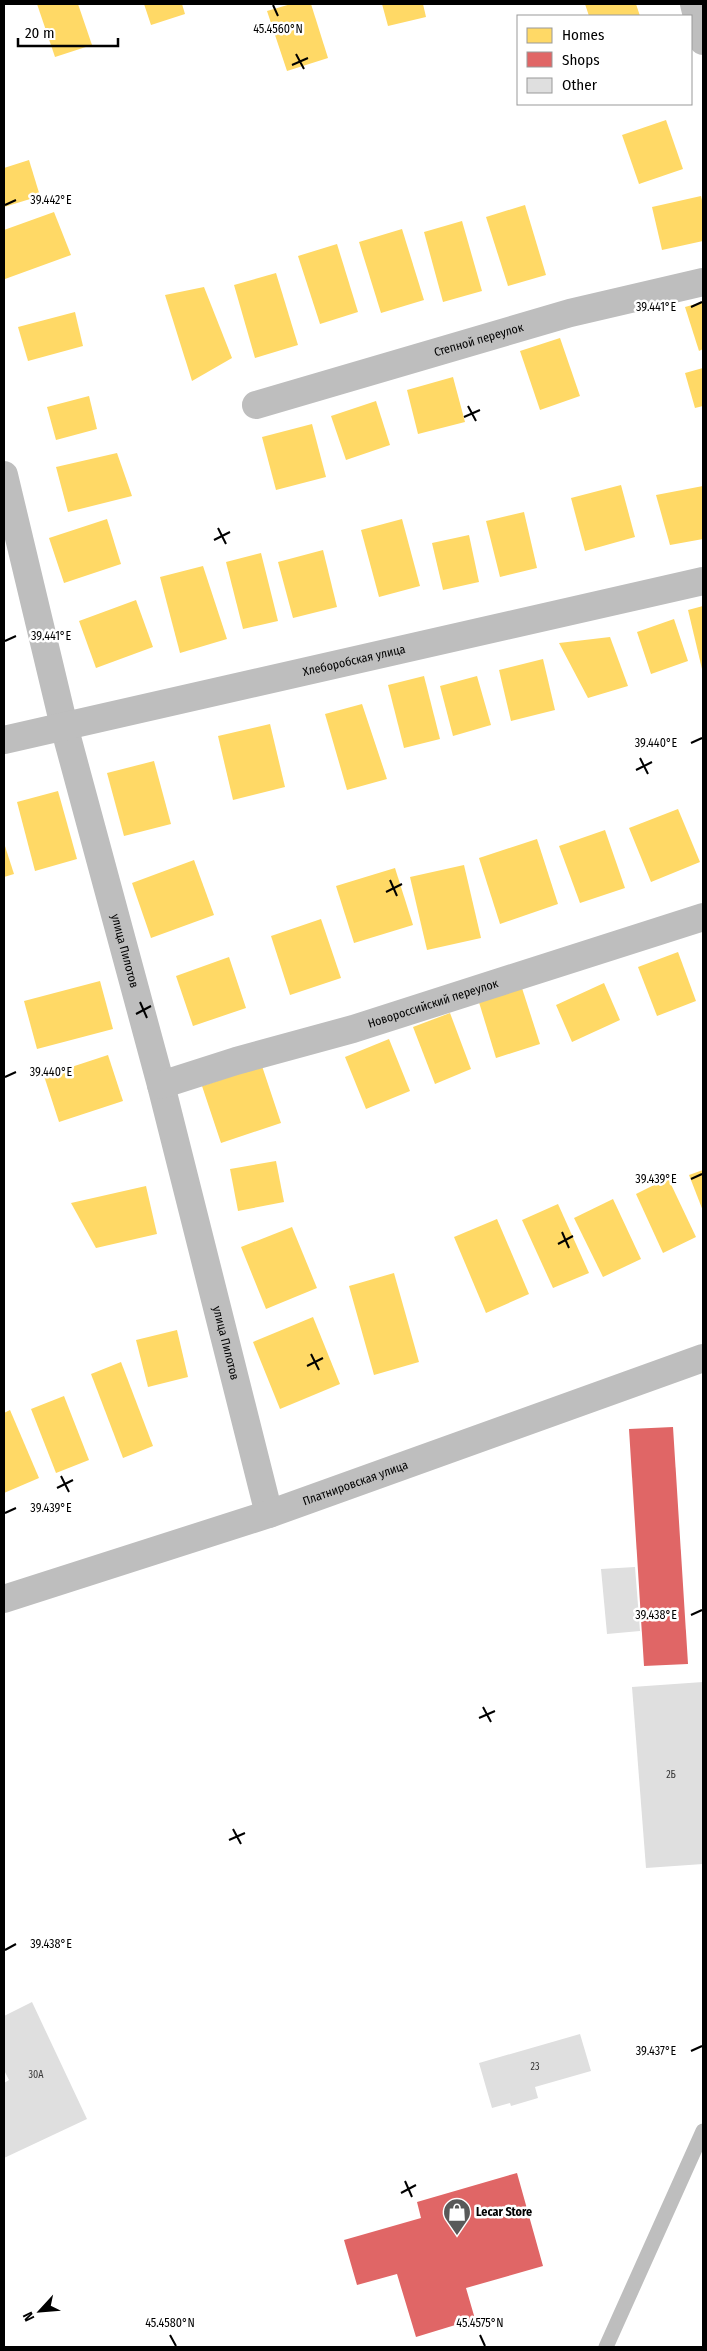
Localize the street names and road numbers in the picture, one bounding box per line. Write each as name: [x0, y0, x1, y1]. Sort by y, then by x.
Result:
street label: Степной переулок: [432, 320, 525, 359]
street label: Хлеборобская улица: [301, 642, 407, 679]
street label: улица Пилотов: [108, 912, 141, 989]
street label: Новороссийский переулок: [366, 976, 500, 1031]
street label: улица Пилотов: [210, 1305, 242, 1381]
street label: Платнировская улица: [301, 1458, 410, 1508]

